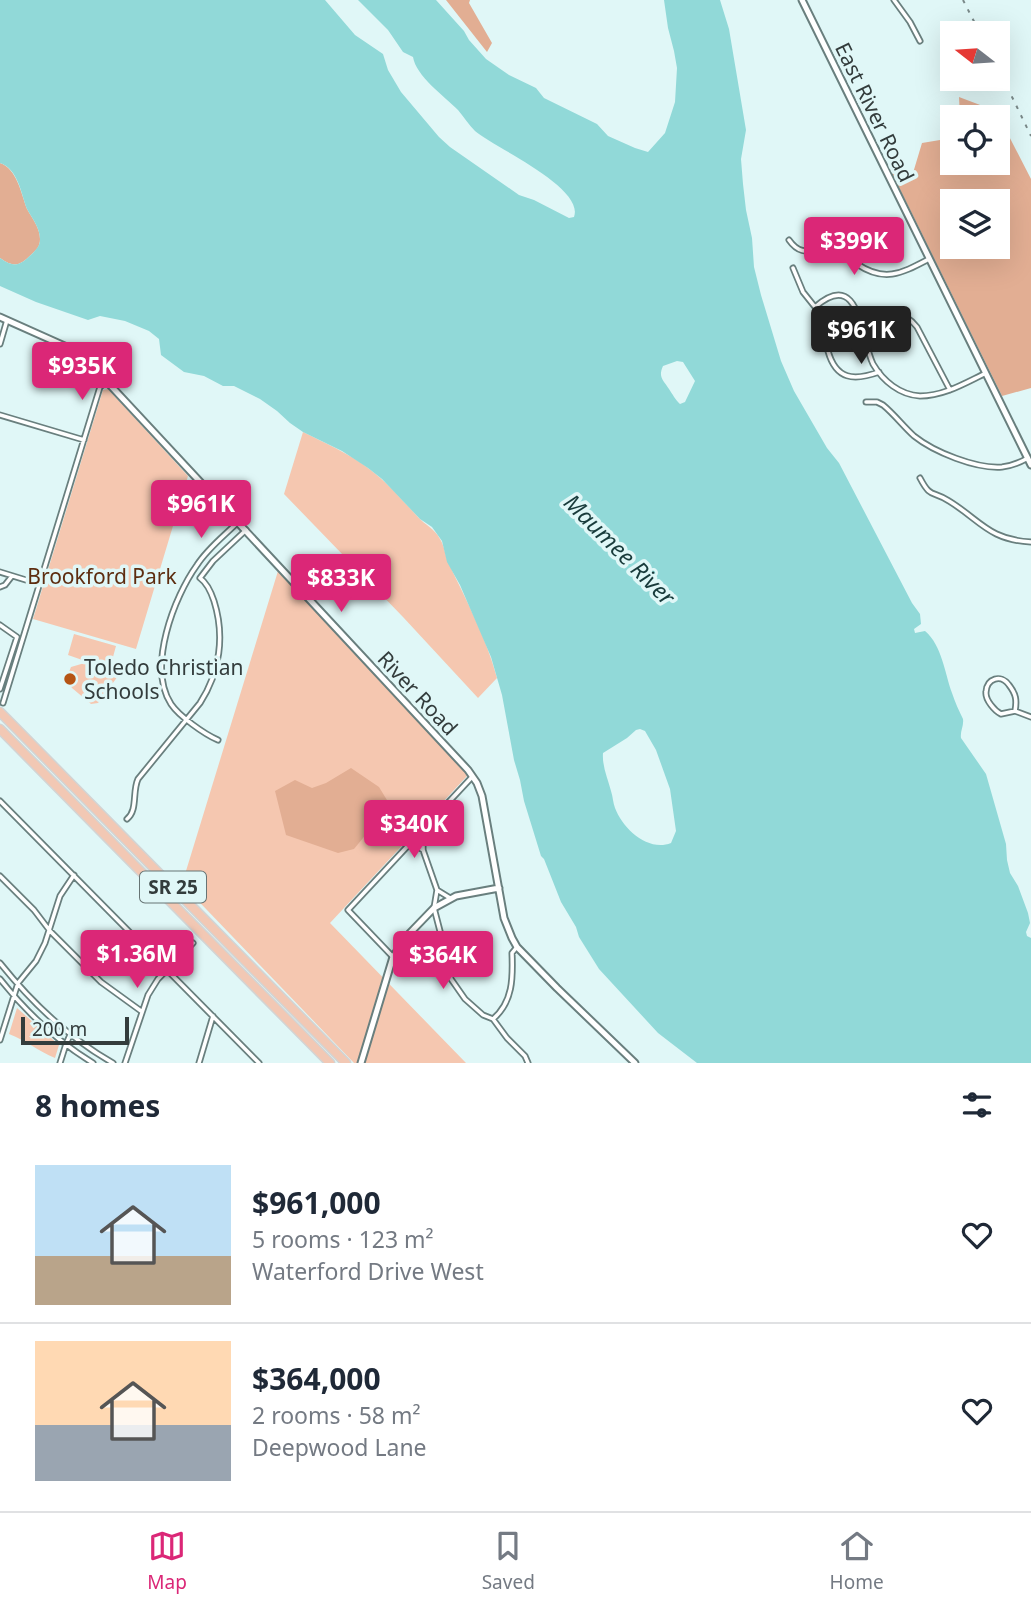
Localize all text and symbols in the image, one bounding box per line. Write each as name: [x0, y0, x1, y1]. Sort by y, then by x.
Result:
north arrow: [940, 21, 1010, 91]
map controls: [940, 21, 1010, 259]
street label: East River Road: [829, 37, 921, 187]
button: locate: [940, 105, 1010, 175]
button: layers: [940, 189, 1010, 259]
pin: $399K: [805, 218, 903, 277]
text: $399K: [820, 224, 888, 256]
pin: $961K: [812, 306, 910, 366]
text: $961K: [827, 313, 895, 345]
pin: $935K: [33, 342, 131, 402]
text: $935K: [48, 349, 116, 381]
pin: $961K: [152, 480, 250, 540]
water label: Maumee River: [557, 486, 683, 612]
text: $961K: [167, 487, 235, 519]
pin: $833K: [292, 554, 390, 614]
text: $833K: [307, 561, 375, 593]
park label: Brookford Park: [27, 562, 178, 590]
street label: River Road: [372, 645, 464, 741]
place label: Toledo Christian Schools: [84, 653, 243, 705]
marker: Toledo Christian Schools: [62, 671, 78, 687]
pin: $340K: [365, 800, 463, 860]
text: $340K: [380, 807, 448, 839]
road number: SR 25: [140, 872, 206, 902]
pin: $1.36M: [80, 930, 194, 990]
pin: $364K: [394, 932, 492, 991]
text: $1.36M: [97, 937, 177, 969]
text: $364K: [409, 938, 477, 970]
scale bar: [21, 1014, 130, 1046]
text: 200 m: [32, 1016, 87, 1042]
text: 8 homes: [35, 1085, 160, 1126]
icon: filters: [958, 1086, 996, 1124]
text: $961,000: [252, 1182, 381, 1223]
icon: home: [91, 1193, 175, 1277]
icon: heart: [958, 1216, 996, 1254]
text: 5 rooms · 123 m²: [252, 1223, 434, 1255]
text: Waterford Drive West: [252, 1255, 484, 1287]
text: $364,000: [252, 1358, 381, 1399]
icon: home: [91, 1369, 175, 1453]
icon: heart: [958, 1392, 996, 1430]
text: 2 rooms · 58 m²: [252, 1399, 421, 1431]
text: Deepwood Lane: [252, 1431, 427, 1463]
tab: Map: [147, 1527, 187, 1595]
tab: Saved: [482, 1527, 535, 1595]
tab: Home: [830, 1527, 884, 1595]

